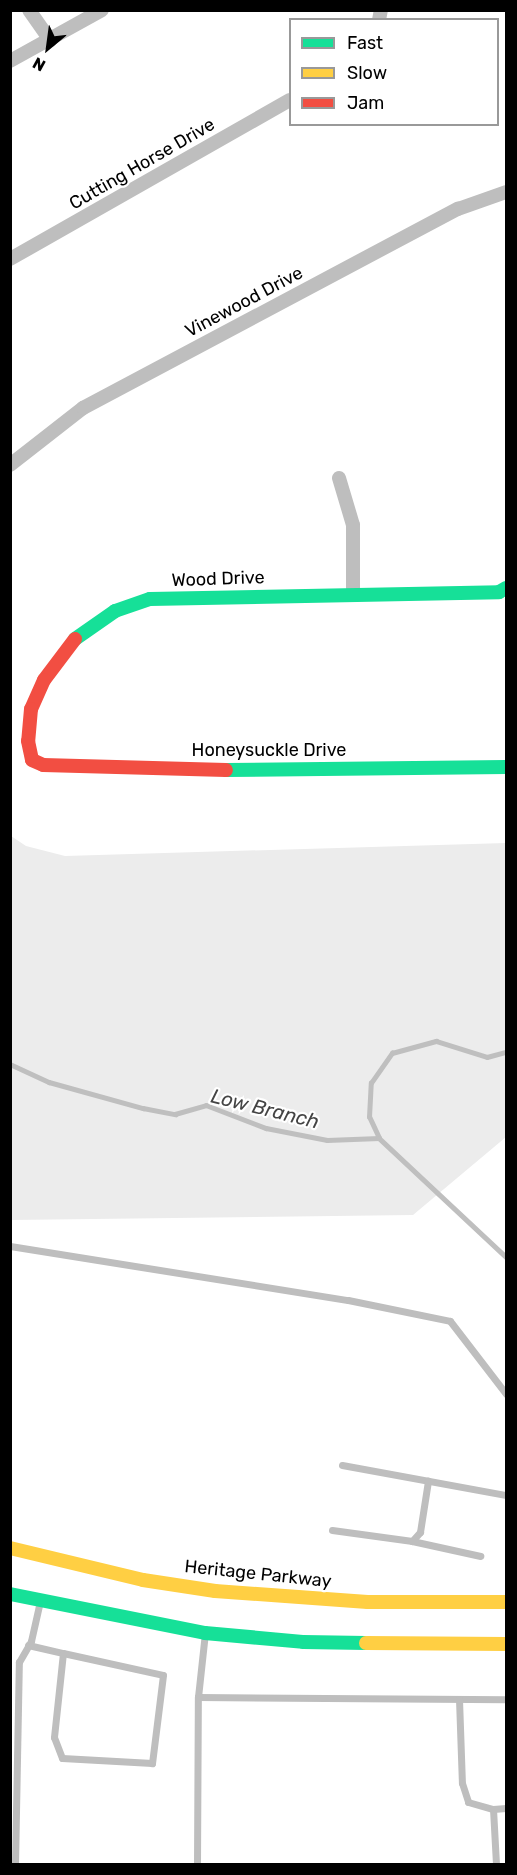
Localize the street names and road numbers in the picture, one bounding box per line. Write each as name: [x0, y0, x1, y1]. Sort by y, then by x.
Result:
street label: Cutting Horse Drive: [65, 114, 219, 214]
street label: Vinewood Drive: [181, 262, 307, 342]
street label: Wood Drive: [171, 567, 265, 591]
street label: Honeysuckle Drive: [192, 739, 346, 761]
street label: Heritage Parkway: [183, 1556, 333, 1592]

